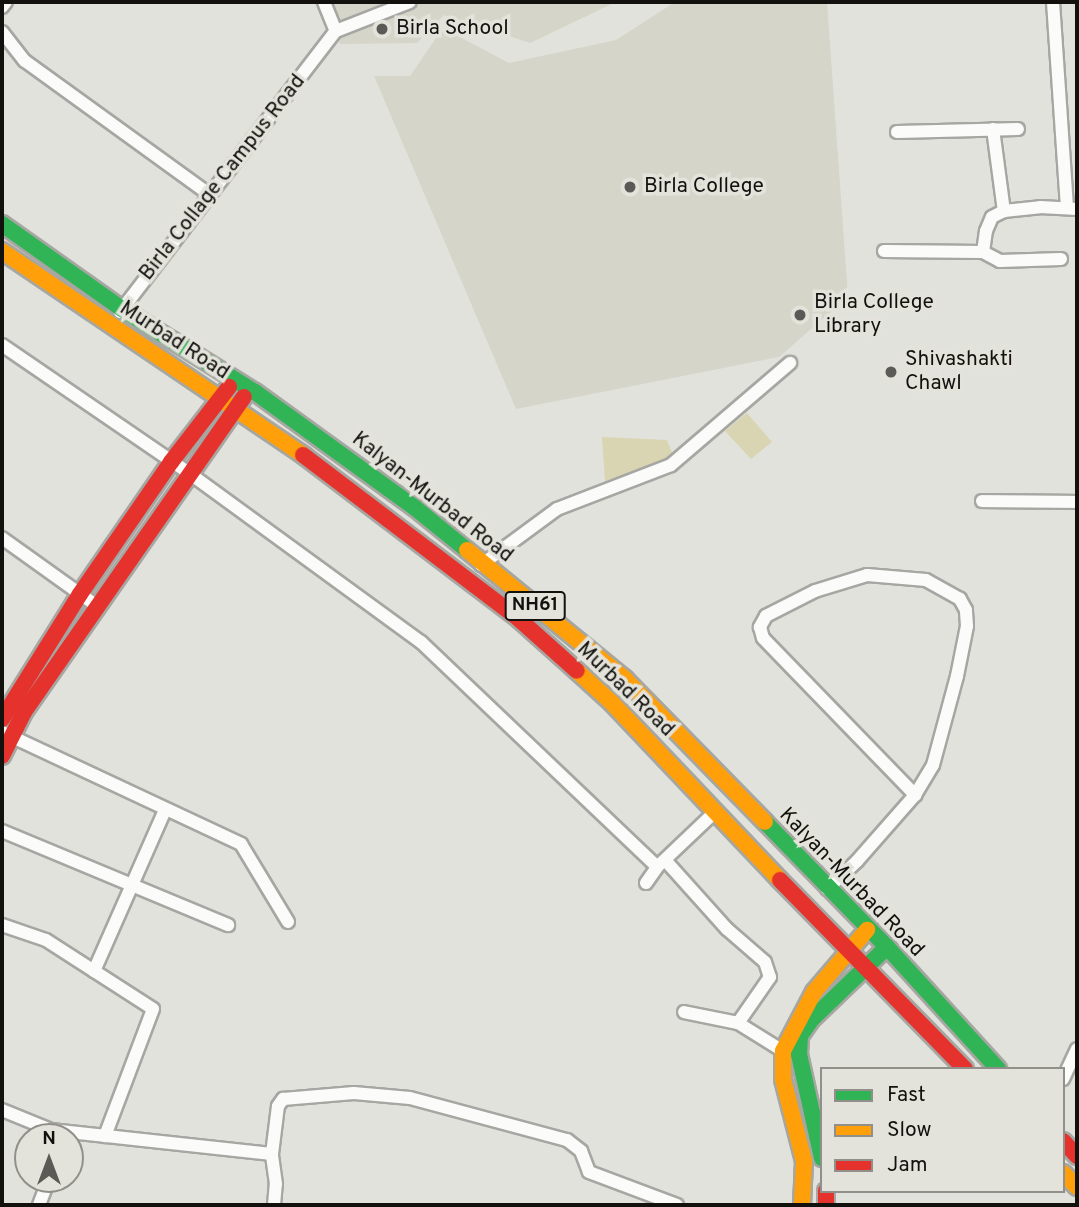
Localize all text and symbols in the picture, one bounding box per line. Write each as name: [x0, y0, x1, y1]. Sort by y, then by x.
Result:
place label: Birla School: [396, 16, 509, 42]
marker: Birla School: [374, 21, 390, 37]
street label: Birla Collage Campus Road: [135, 70, 311, 286]
place label: Birla College: [644, 174, 764, 200]
marker: Birla College: [622, 179, 638, 195]
place label: Birla College Library: [814, 290, 934, 340]
street label: Murbad Road: [114, 296, 234, 386]
marker: Birla College Library: [792, 307, 808, 323]
place label: Shivashakti Chawl: [905, 347, 1013, 397]
marker: Shivashakti Chawl: [883, 364, 899, 380]
street label: Kalyan-Murbad Road: [346, 427, 518, 569]
road number: NH61: [504, 590, 566, 622]
street label: Murbad Road: [571, 637, 679, 743]
street label: Kalyan-Murbad Road: [773, 803, 929, 963]
legend: [820, 1067, 1065, 1193]
text: Fast: [887, 1082, 926, 1109]
text: Slow: [887, 1117, 932, 1144]
north arrow: [14, 1123, 84, 1193]
text: N: [42, 1127, 56, 1151]
text: Jam: [887, 1152, 928, 1179]

